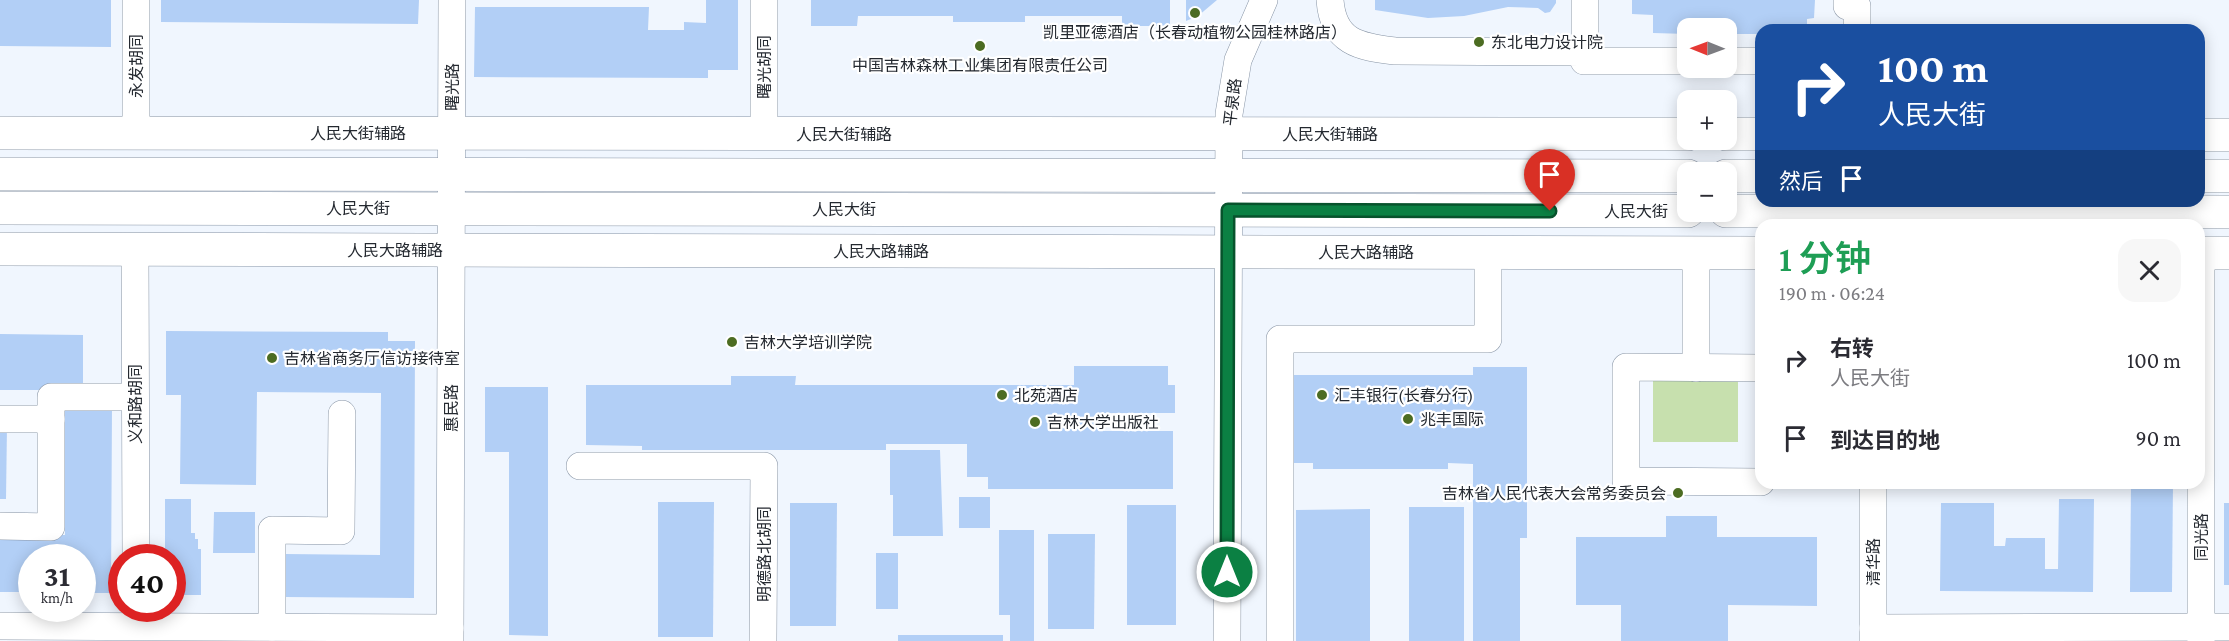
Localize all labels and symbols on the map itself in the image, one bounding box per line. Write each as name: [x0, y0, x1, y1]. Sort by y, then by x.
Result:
marker: 凯里亚德酒店（长春动植物公园桂林路店）: [1188, 6, 1202, 20]
north arrow: [1677, 18, 1737, 78]
place label: 凯里亚德酒店（长春动植物公园桂林路店）: [1043, 24, 1347, 41]
street label: 永发胡同: [128, 34, 145, 98]
place label: 东北电力设计院: [1491, 34, 1603, 51]
street label: 曙光胡同: [756, 35, 773, 99]
marker: 东北电力设计院: [1472, 35, 1486, 49]
marker: 中国吉林森林工业集团有限责任公司: [973, 39, 987, 53]
place label: 中国吉林森林工业集团有限责任公司: [852, 57, 1108, 74]
street label: 曙光路: [444, 63, 461, 111]
street label: 平泉路: [1221, 77, 1244, 127]
street label: 人民大街辅路: [310, 125, 406, 142]
street label: 人民大街辅路: [796, 126, 892, 143]
street label: 人民大街辅路: [1282, 126, 1378, 143]
pin: [1524, 149, 1575, 211]
street label: 人民大街: [326, 200, 390, 217]
street label: 人民大街: [812, 201, 876, 218]
street label: 人民大街: [1604, 203, 1668, 220]
street label: 人民大路辅路: [347, 242, 443, 259]
street label: 人民大路辅路: [833, 243, 929, 260]
street label: 人民大路辅路: [1318, 244, 1414, 261]
place label: 吉林大学培训学院: [744, 334, 872, 351]
marker: 吉林大学培训学院: [725, 335, 739, 349]
place label: 吉林省商务厅信访接待室: [284, 350, 460, 367]
marker: 吉林省商务厅信访接待室: [265, 351, 279, 365]
street label: 义和路胡同: [127, 364, 144, 444]
street label: 惠民路: [443, 384, 460, 432]
place label: 北苑酒店: [1014, 387, 1078, 404]
place label: 汇丰银行(长春分行): [1334, 387, 1473, 405]
marker: 北苑酒店: [995, 388, 1009, 402]
marker: 汇丰银行(长春分行): [1315, 388, 1329, 402]
place label: 兆丰国际: [1420, 411, 1484, 428]
marker: 兆丰国际: [1401, 412, 1415, 426]
place label: 吉林大学出版社: [1047, 414, 1159, 431]
marker: 吉林大学出版社: [1028, 415, 1042, 429]
place label: 吉林省人民代表大会常务委员会: [1442, 485, 1666, 502]
marker: 吉林省人民代表大会常务委员会: [1671, 486, 1685, 500]
street label: 明德路北胡同: [756, 506, 773, 602]
street label: 同光路: [2193, 513, 2210, 561]
street label: 清华路: [1865, 538, 1882, 586]
position arrow: [1195, 540, 1259, 604]
speed limit sign: 40: [108, 544, 186, 622]

